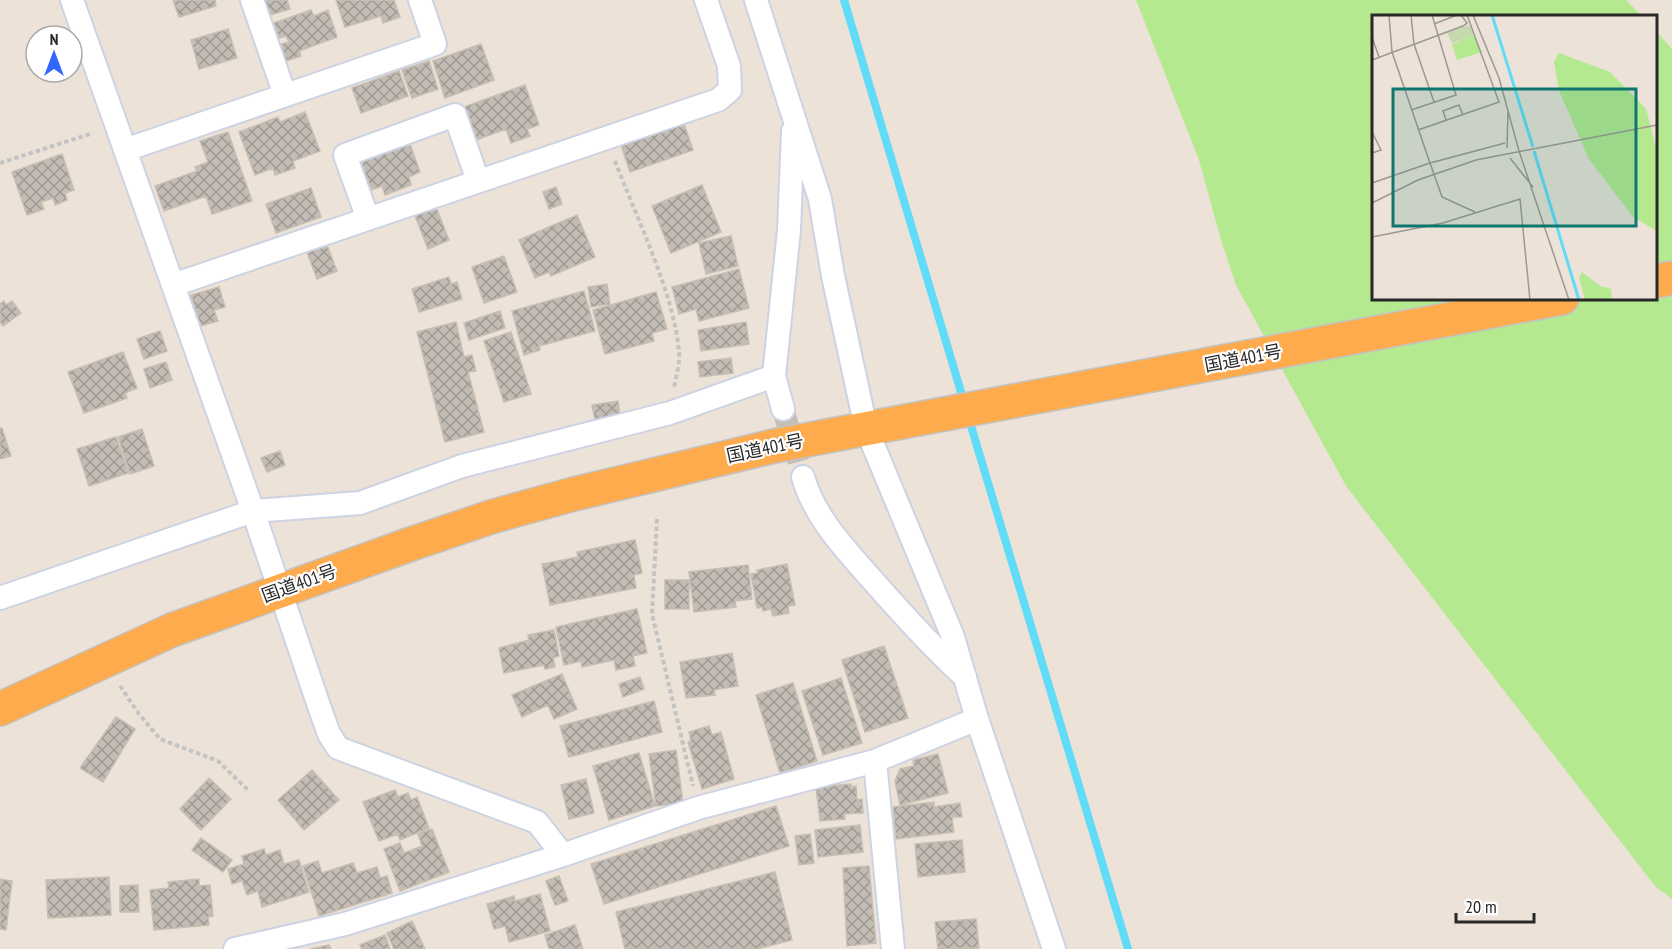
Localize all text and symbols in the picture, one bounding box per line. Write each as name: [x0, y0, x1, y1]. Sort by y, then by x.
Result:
inset map: [1372, 15, 1657, 300]
north arrow: [24, 24, 84, 84]
text: N: [50, 29, 58, 49]
street label: 国道401号: [1202, 339, 1284, 377]
street label: 国道401号: [724, 429, 806, 467]
street label: 国道401号: [258, 559, 340, 607]
scale bar: [1456, 886, 1534, 924]
text: 20 m: [1465, 895, 1497, 918]

